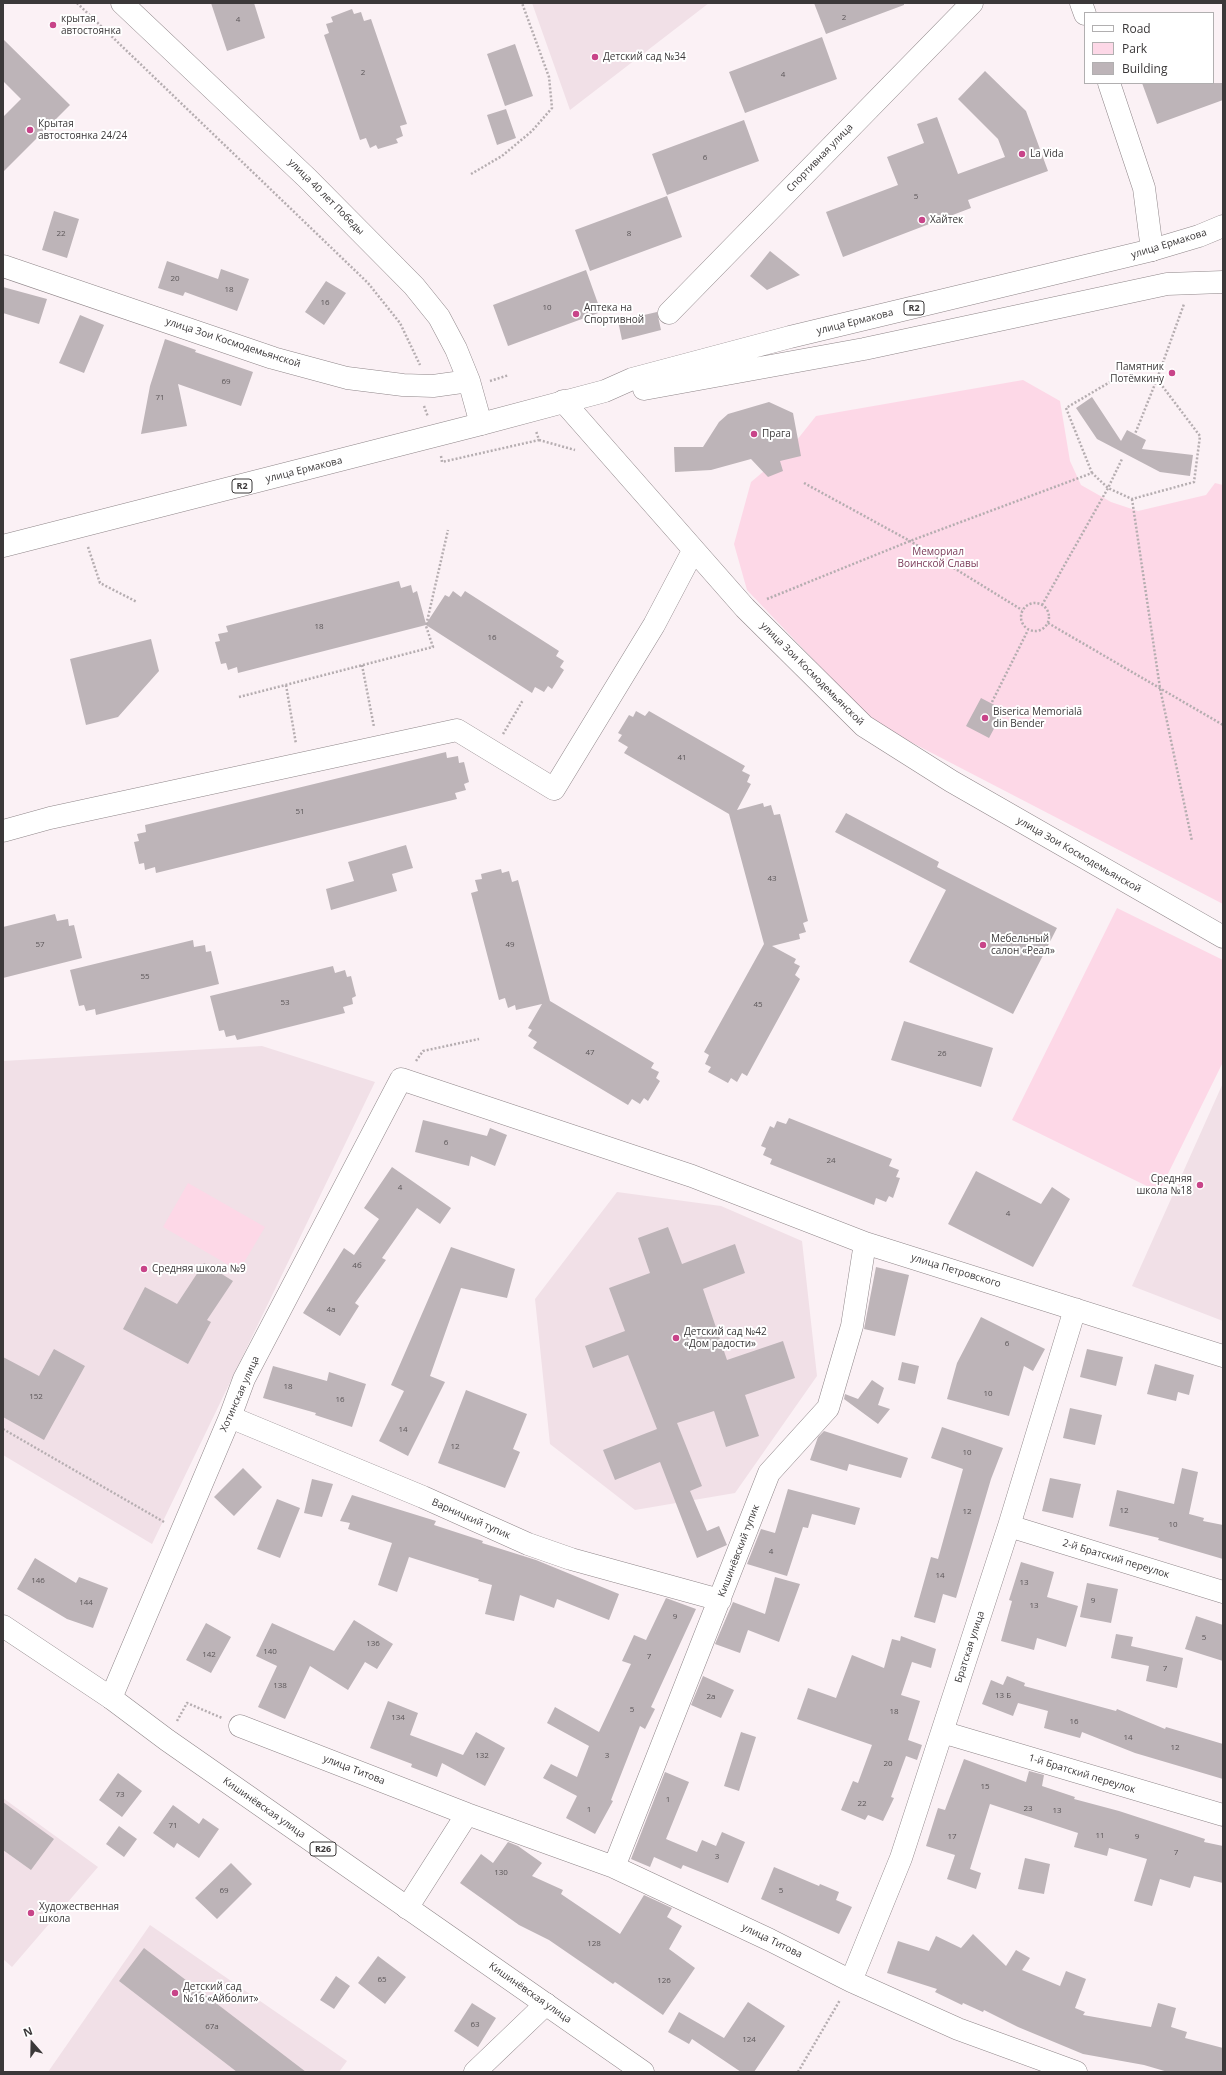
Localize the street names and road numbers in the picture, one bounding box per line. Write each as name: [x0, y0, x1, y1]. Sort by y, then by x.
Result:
street label: Спортивная улица: [784, 121, 856, 195]
street label: улица 40 лет Победы: [286, 157, 366, 237]
street label: улица Ермакова: [1130, 227, 1208, 261]
road number: R2: [904, 301, 924, 315]
street label: улица Ермакова: [815, 307, 895, 337]
street label: улица Зои Космодемьянской: [164, 315, 302, 371]
street label: улица Ермакова: [264, 455, 344, 485]
road number: R2: [232, 479, 252, 493]
street label: улица Зои Космодемьянской: [758, 620, 866, 728]
street label: улица Зои Космодемьянской: [1015, 814, 1143, 896]
street label: улица Петровского: [910, 1252, 1002, 1290]
street label: Хотинская улица: [218, 1354, 262, 1434]
street label: Варницкий тупик: [430, 1496, 512, 1542]
street label: Кишинёвский тупик: [716, 1503, 762, 1599]
street label: 2-й Братский переулок: [1061, 1537, 1171, 1581]
street label: Братская улица: [953, 1609, 987, 1685]
street label: 1-й Братский переулок: [1027, 1752, 1137, 1796]
street label: улица Титова: [321, 1753, 387, 1787]
street label: Кишинёвская улица: [220, 1775, 308, 1841]
road number: R26: [310, 1842, 336, 1856]
street label: улица Титова: [740, 1921, 804, 1961]
street label: Кишинёвская улица: [486, 1960, 574, 2026]

